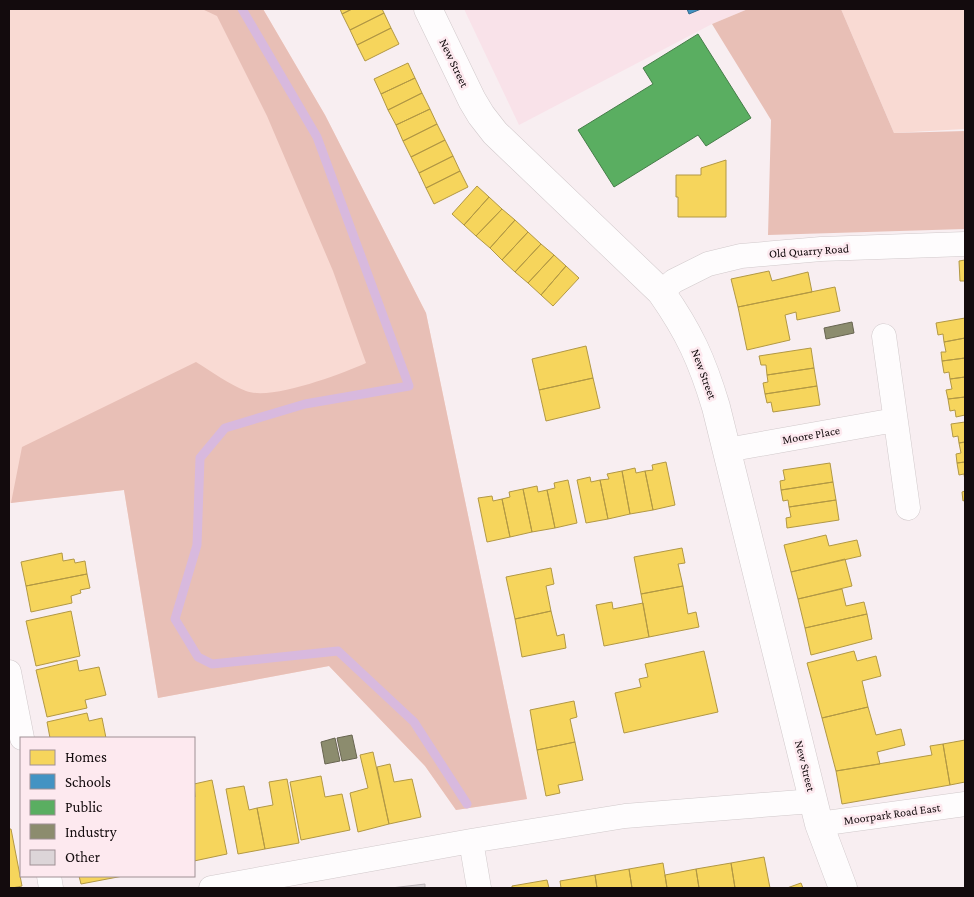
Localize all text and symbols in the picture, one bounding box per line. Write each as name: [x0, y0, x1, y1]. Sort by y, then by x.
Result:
street label: New Street: [436, 36, 472, 90]
street label: Old Quarry Road: [768, 241, 850, 261]
street label: New Street: [688, 347, 720, 402]
street label: Moore Place: [781, 423, 841, 447]
legend: [20, 737, 195, 877]
street label: New Street: [792, 739, 818, 794]
text: Homes: [65, 749, 107, 765]
text: Schools: [65, 774, 111, 790]
text: Public: [65, 799, 103, 815]
street label: Moorpark Road East: [843, 800, 942, 828]
text: Industry: [65, 824, 117, 841]
text: Other: [65, 849, 101, 865]

